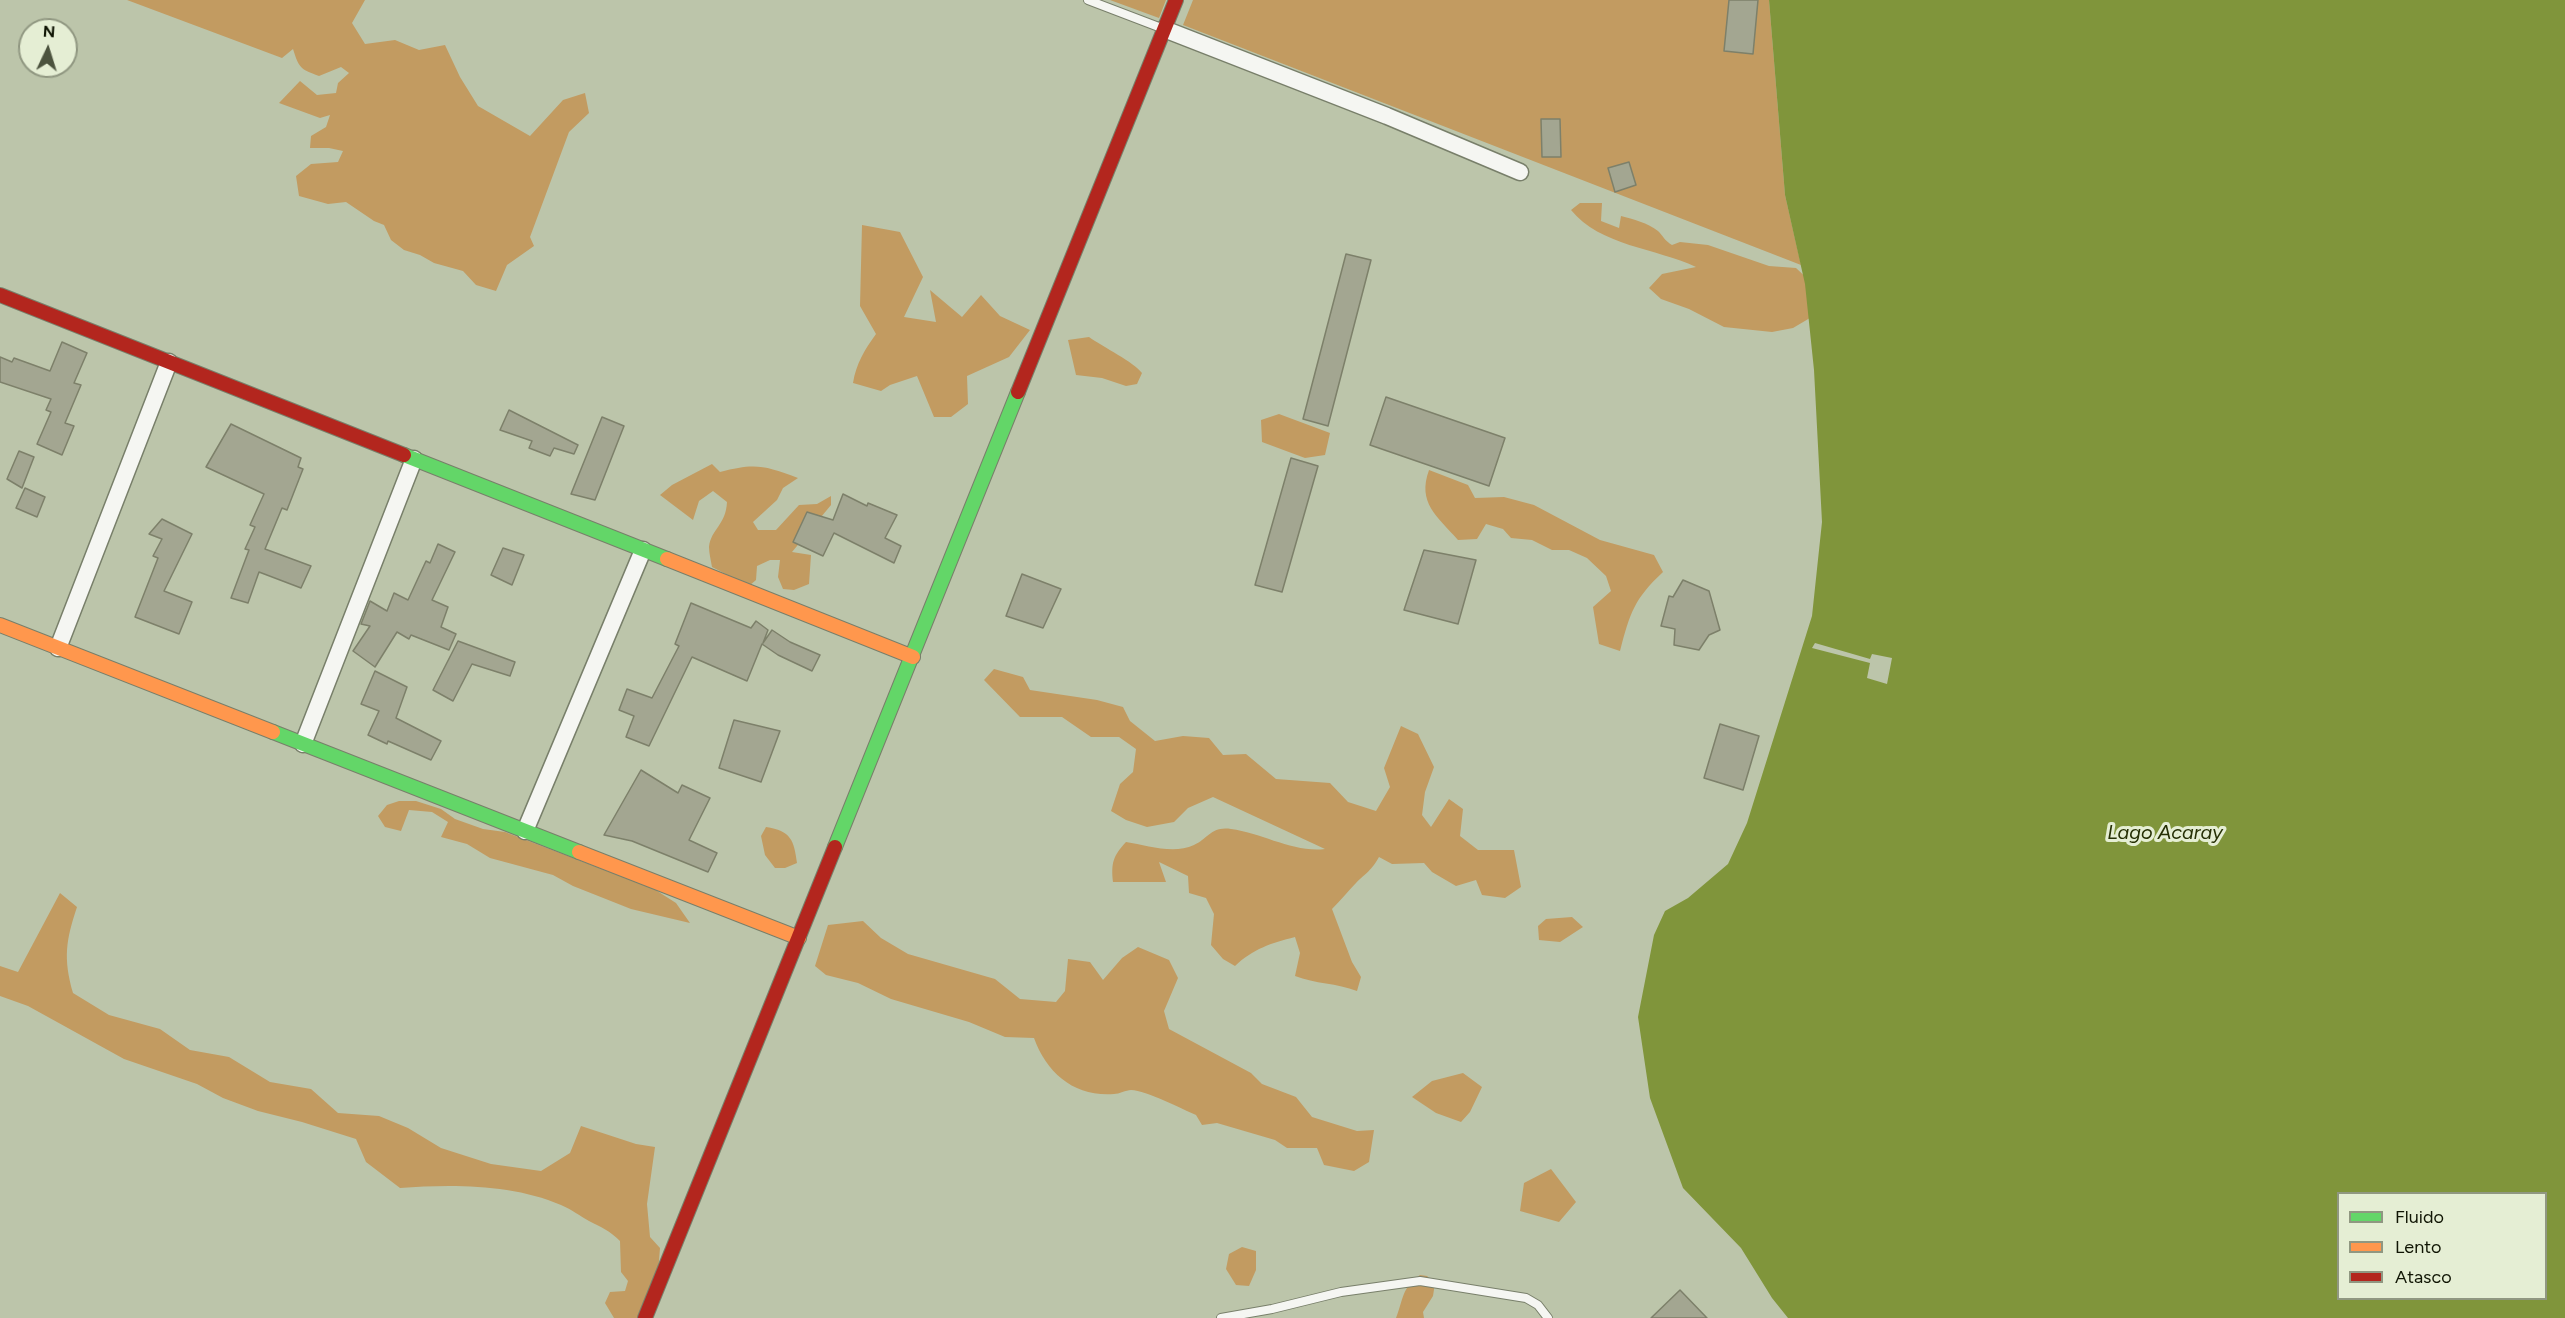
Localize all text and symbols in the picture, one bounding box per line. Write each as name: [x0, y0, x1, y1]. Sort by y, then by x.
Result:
north arrow: [18, 18, 78, 78]
text: N: [42, 22, 56, 41]
water label: Lago Acaray: [2107, 821, 2223, 845]
legend: [2337, 1192, 2547, 1300]
text: Fluido: [2395, 1206, 2444, 1228]
text: Lento: [2395, 1236, 2441, 1258]
text: Atasco: [2395, 1266, 2452, 1288]

